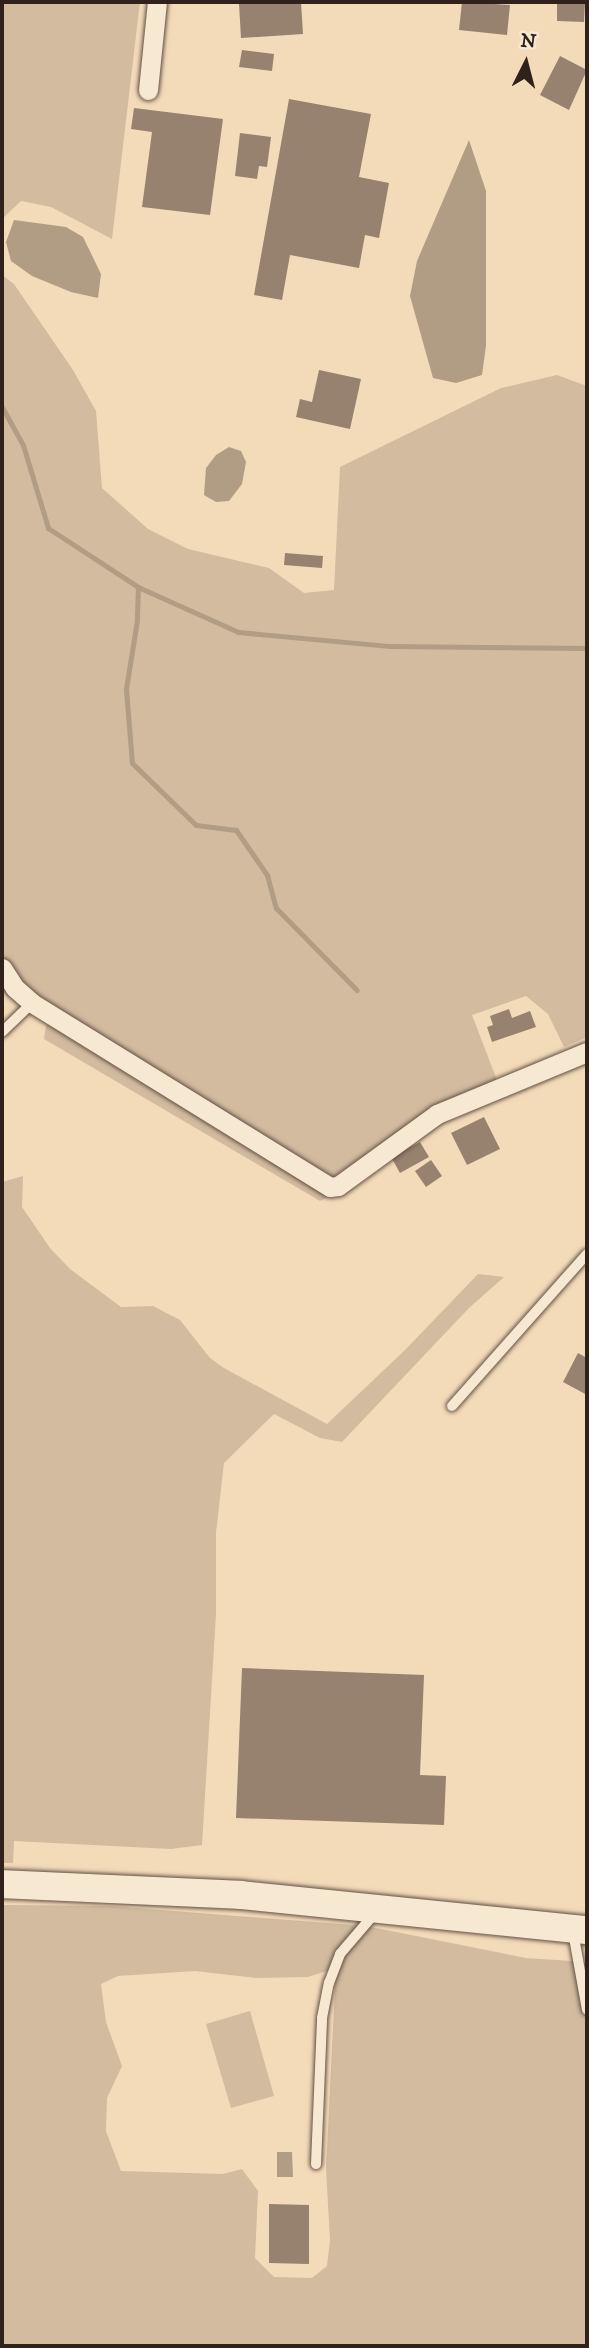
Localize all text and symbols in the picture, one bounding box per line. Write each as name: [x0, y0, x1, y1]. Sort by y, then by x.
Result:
north arrow: [491, 28, 561, 98]
text: N: [519, 29, 537, 54]

